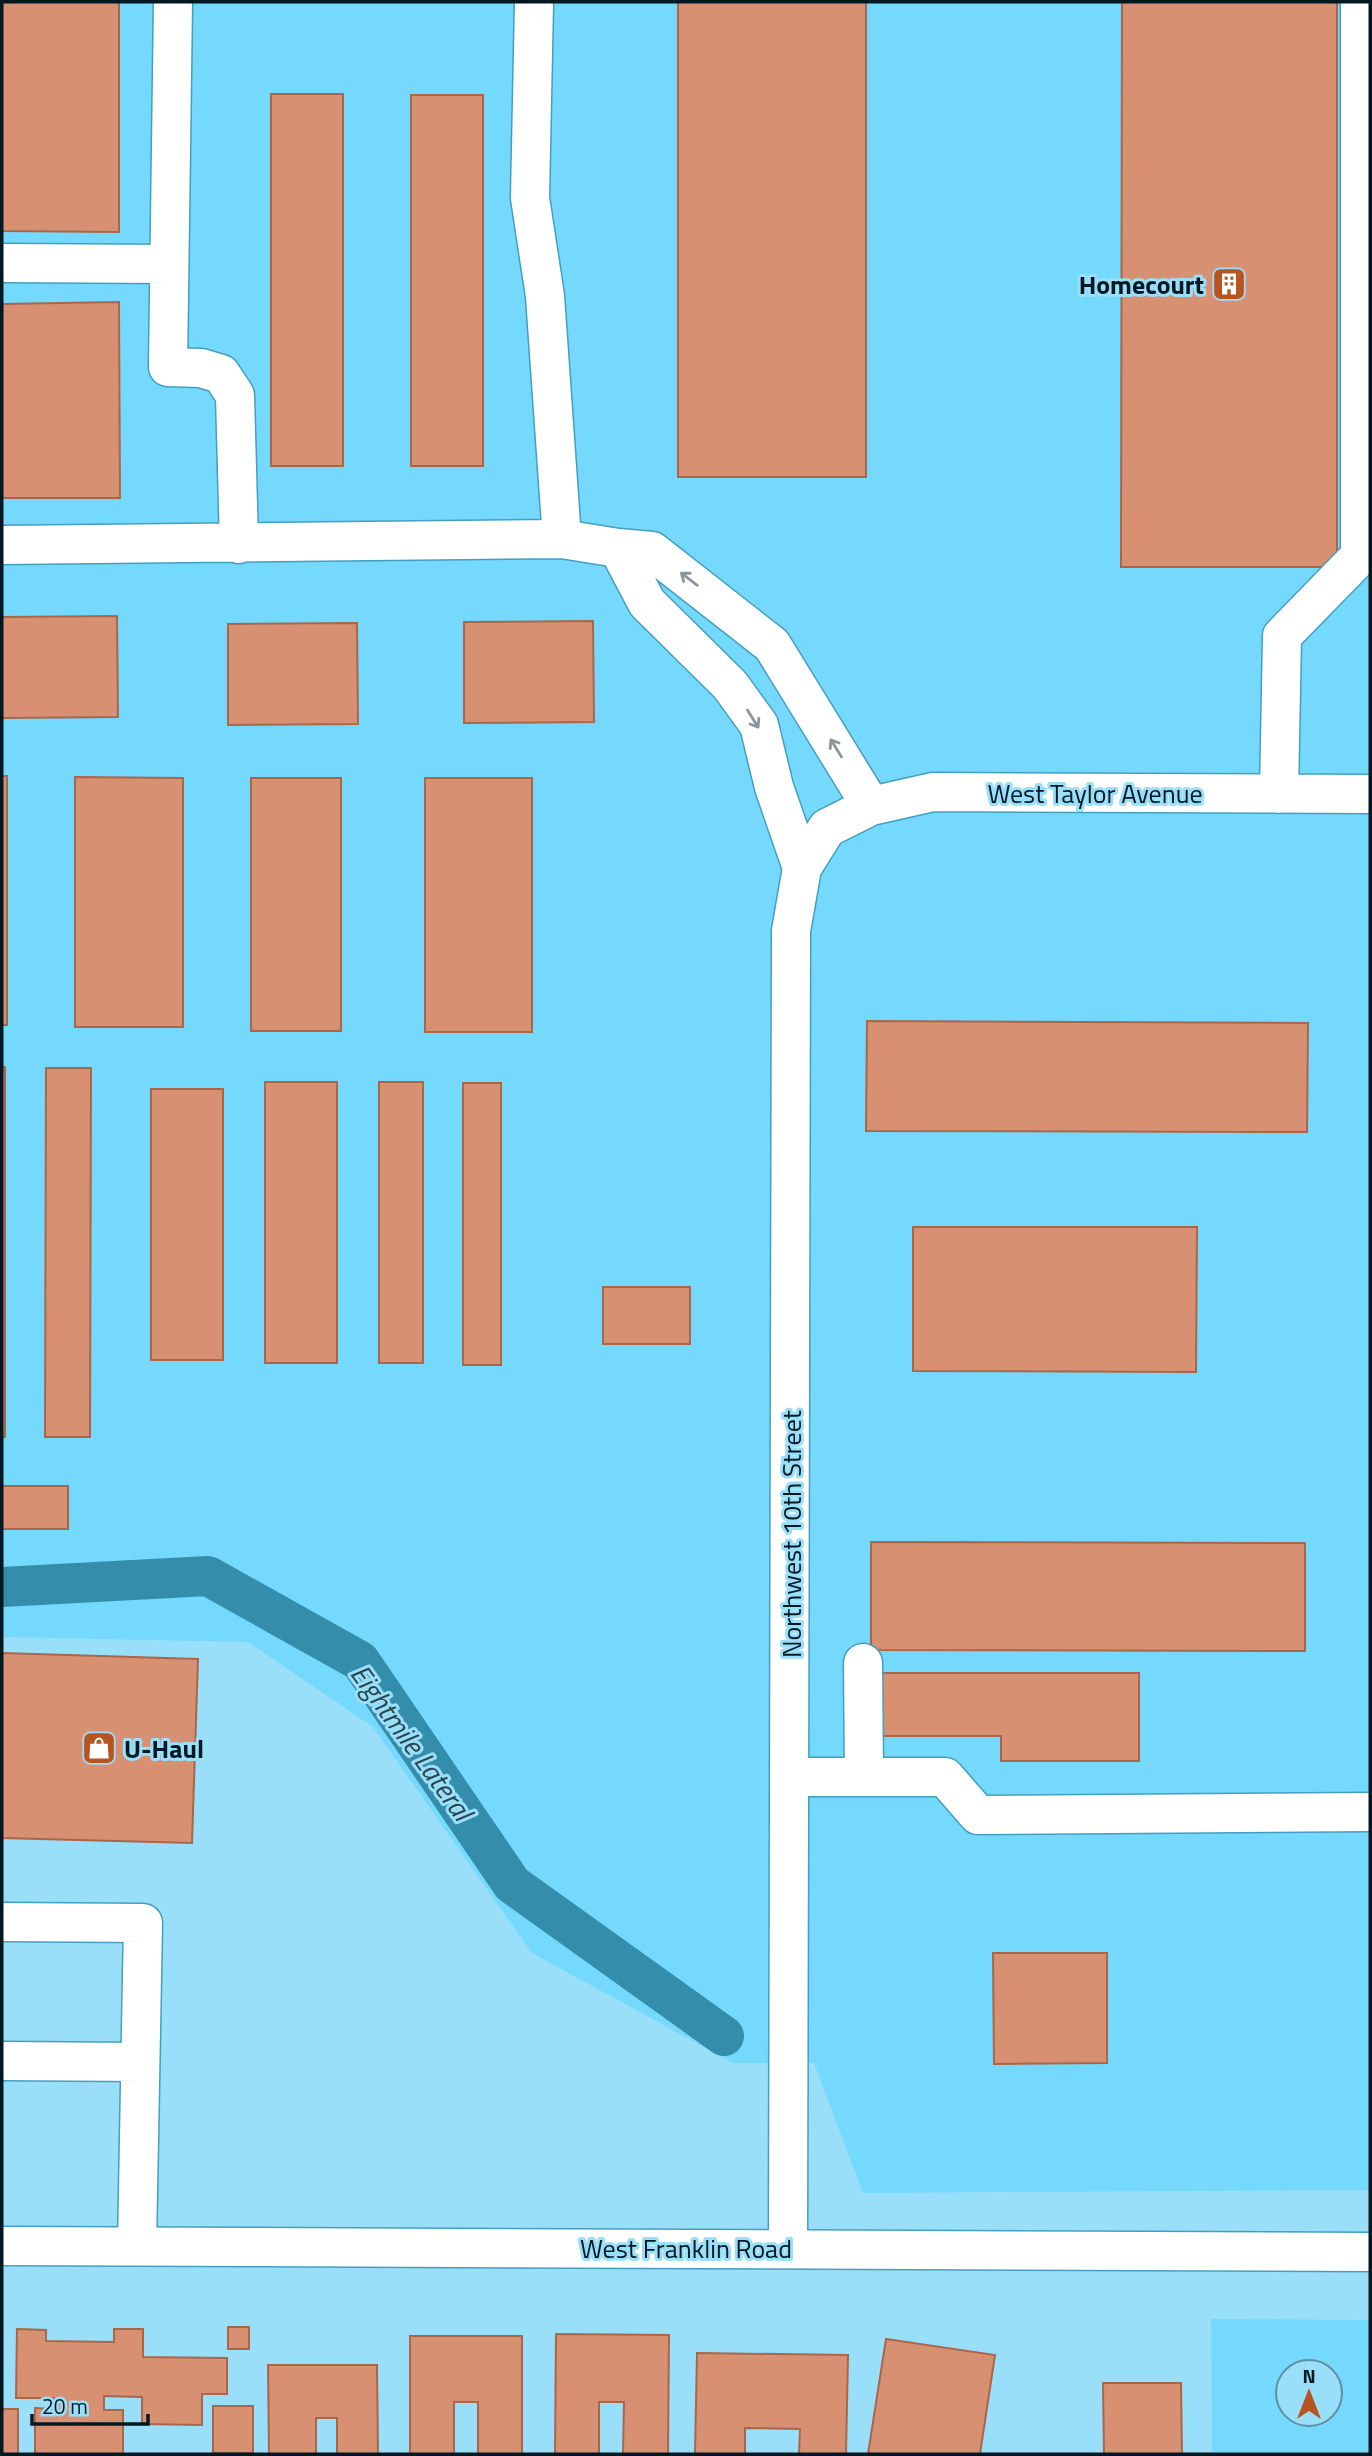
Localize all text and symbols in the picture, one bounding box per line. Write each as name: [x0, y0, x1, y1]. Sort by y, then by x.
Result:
place label: Homecourt: [1079, 265, 1204, 304]
building icon: Homecourt: [1210, 265, 1248, 303]
one-way arrow: [680, 572, 698, 587]
one-way arrow: [747, 708, 761, 728]
one-way arrow: [828, 739, 842, 759]
street label: West Taylor Avenue: [987, 774, 1203, 813]
street label: Northwest 10th Street: [772, 1410, 811, 1658]
water label: Eightmile Lateral: [340, 1655, 485, 1832]
shop icon: U-Haul: [80, 1729, 118, 1767]
place label: U-Haul: [124, 1729, 204, 1768]
street label: West Franklin Road: [580, 2229, 792, 2268]
north arrow: [1274, 2358, 1344, 2428]
text: N: [1302, 2361, 1316, 2390]
scale bar: [32, 2382, 147, 2426]
text: 20 m: [42, 2390, 88, 2422]

